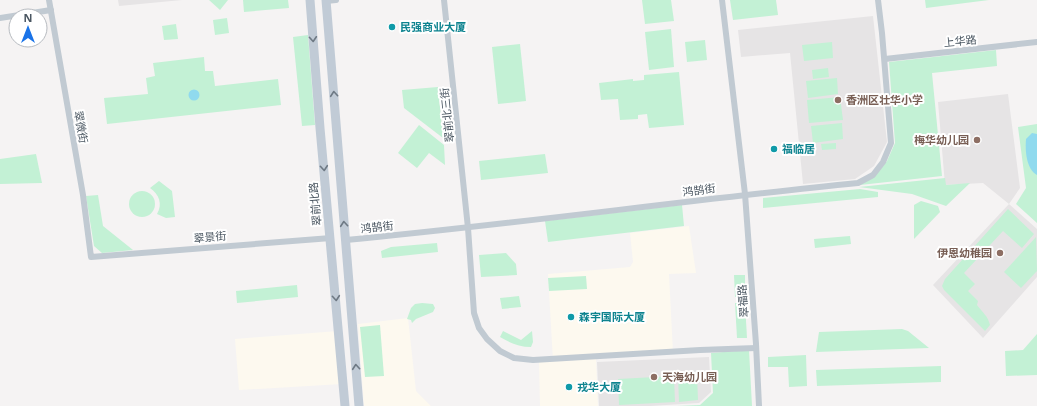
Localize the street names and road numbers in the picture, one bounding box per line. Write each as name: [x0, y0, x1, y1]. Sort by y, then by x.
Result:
street label: 上华路: [943, 31, 977, 50]
street label: 翠前北三街: [436, 87, 457, 143]
street label: 翠微街: [71, 109, 92, 144]
street label: 鸿鹄街: [682, 180, 716, 199]
street label: 翠前北路: [305, 181, 324, 227]
street label: 鸿鹄街: [360, 217, 394, 236]
street label: 翠景街: [193, 228, 227, 245]
street label: 翠福路: [734, 284, 751, 318]

